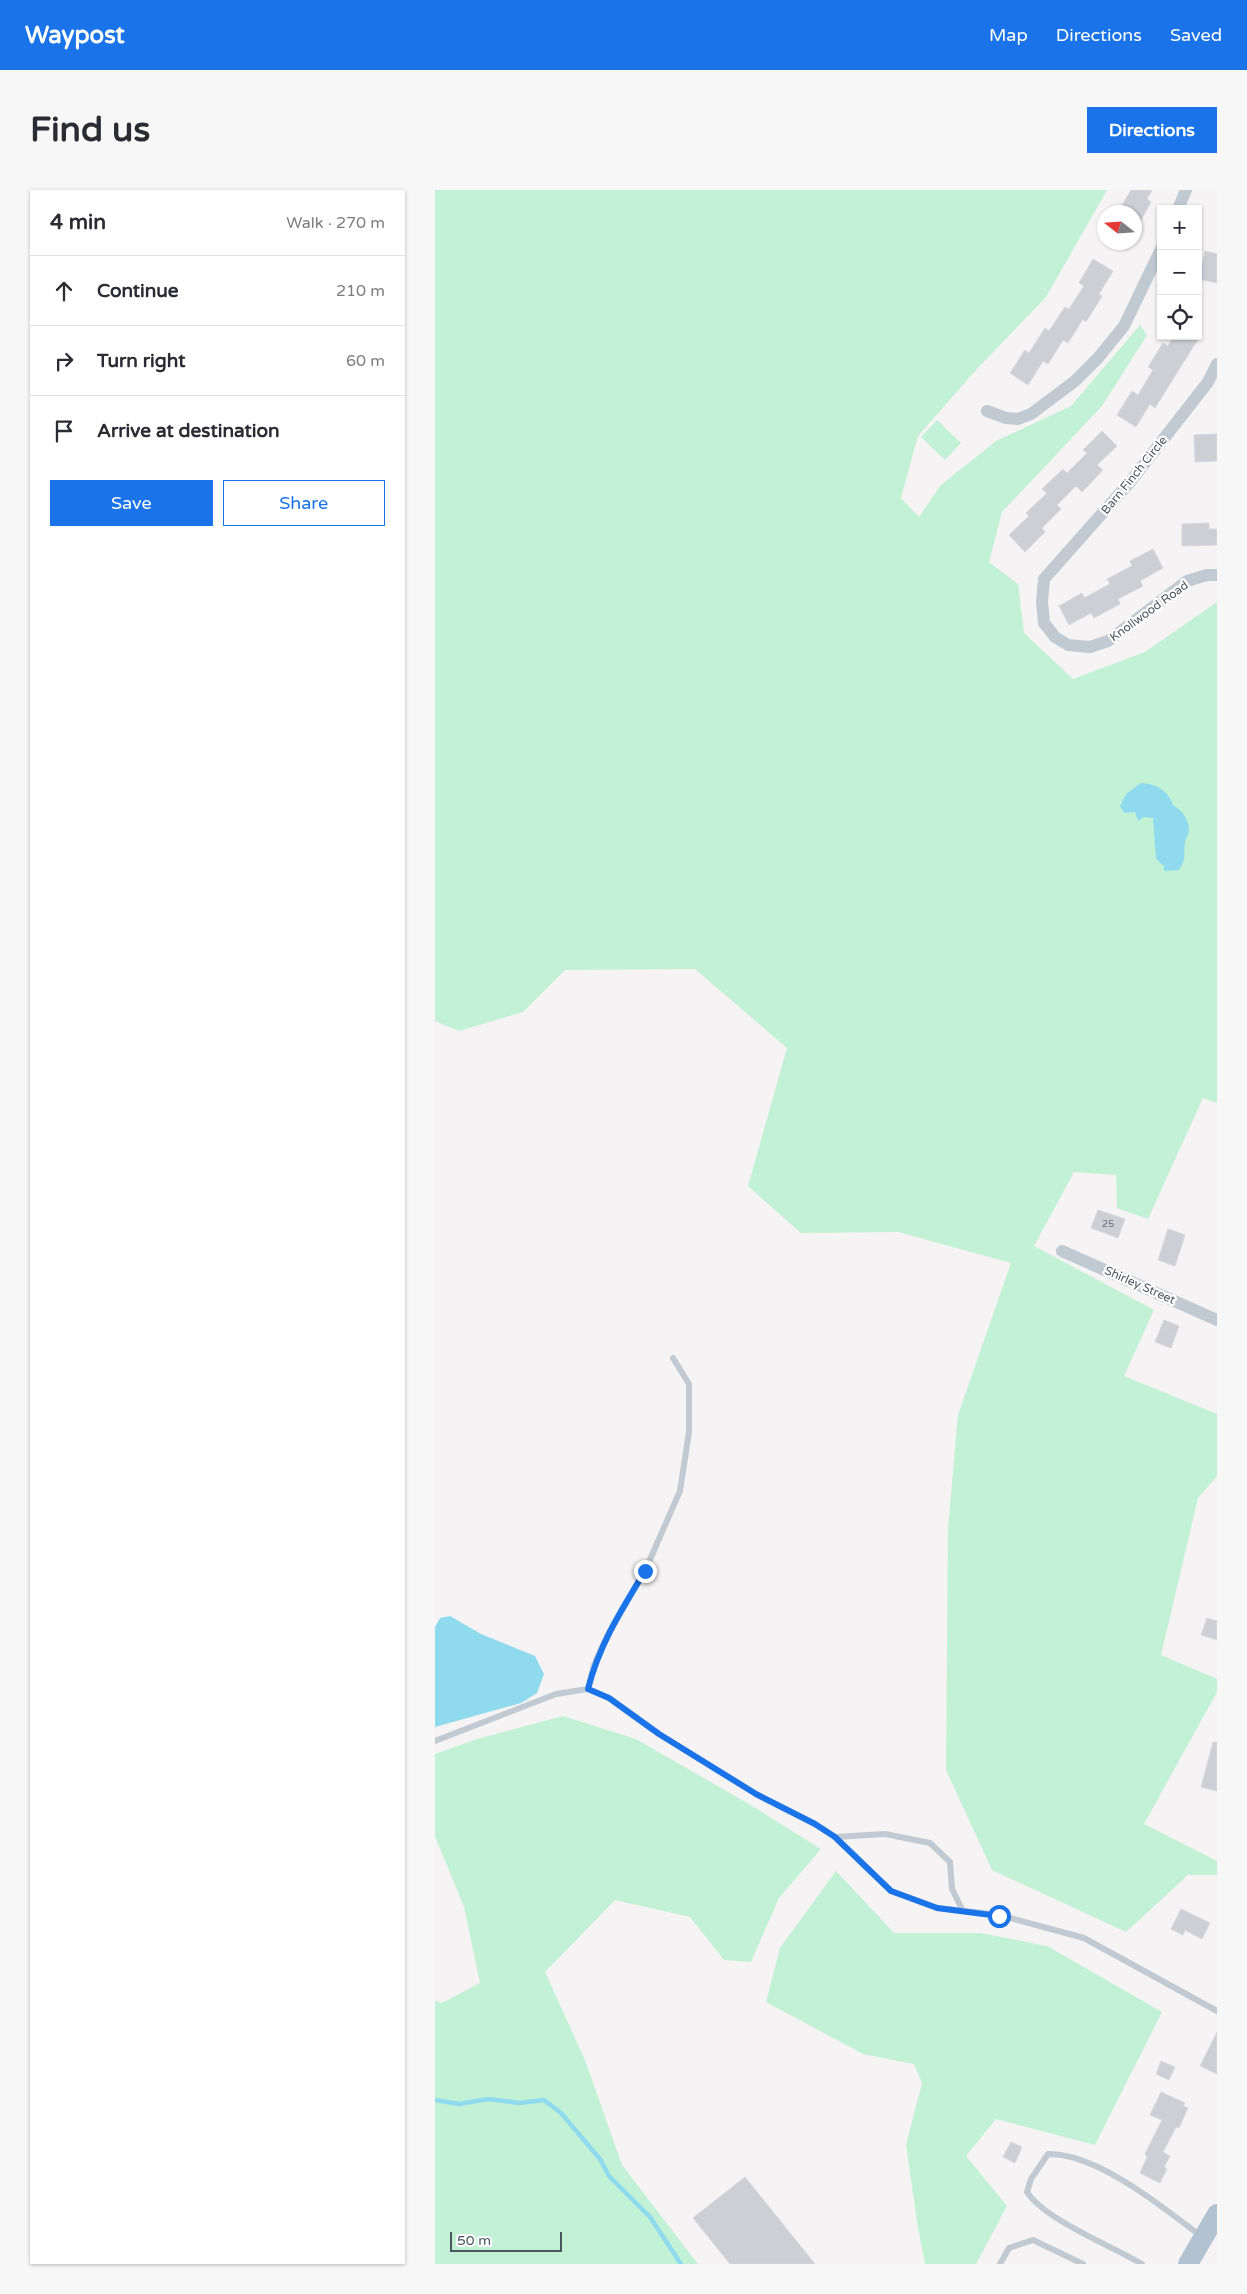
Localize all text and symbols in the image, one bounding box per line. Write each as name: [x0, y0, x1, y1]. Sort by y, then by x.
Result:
text: Waypost: [25, 21, 125, 50]
text: Map: [989, 24, 1028, 46]
text: Directions: [1056, 24, 1142, 46]
text: Saved: [1170, 24, 1222, 46]
button: Directions: [1087, 107, 1217, 153]
text: Find us: [30, 109, 150, 151]
north arrow: [1097, 205, 1142, 250]
map controls: [1157, 205, 1202, 340]
button: +: [1157, 205, 1202, 250]
text: 4 min: [50, 210, 106, 235]
text: Walk · 270 m: [286, 213, 385, 233]
button: −: [1157, 250, 1202, 295]
icon: ahead: [50, 277, 78, 305]
text: Continue: [97, 280, 179, 302]
text: 210 m: [336, 281, 385, 301]
button: locate: [1157, 295, 1202, 340]
icon: right: [50, 347, 78, 375]
text: Turn right: [97, 350, 185, 372]
text: 60 m: [346, 351, 385, 371]
icon: arrive: [50, 417, 78, 445]
text: Arrive at destination: [97, 420, 280, 442]
street label: Barn Finch Circle: [1098, 433, 1170, 517]
button: Save: [50, 480, 213, 526]
button: Share: [223, 480, 385, 526]
street label: Knollwood Road: [1107, 578, 1191, 644]
house number: 25: [1102, 1218, 1114, 1230]
street label: Shirley Street: [1103, 1263, 1178, 1307]
route end: [634, 1560, 657, 1583]
route start: [988, 1905, 1011, 1928]
scale bar: [450, 2229, 563, 2252]
text: 50 m: [457, 2232, 491, 2249]

